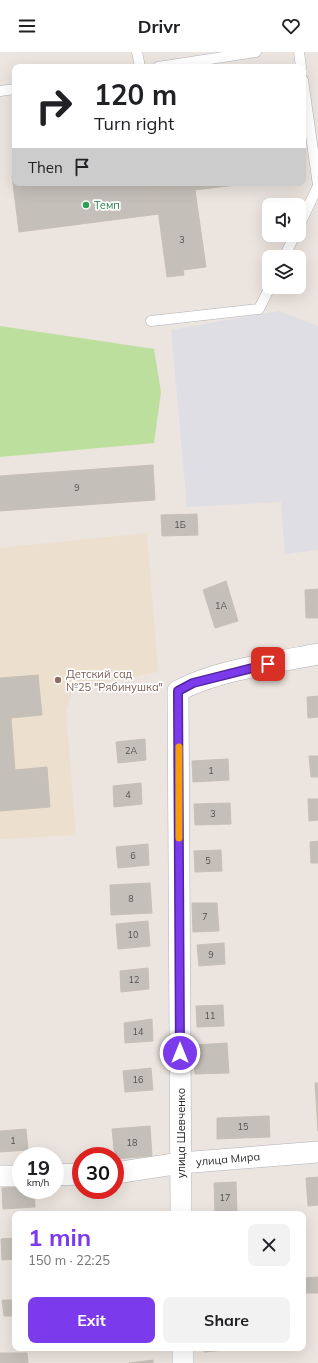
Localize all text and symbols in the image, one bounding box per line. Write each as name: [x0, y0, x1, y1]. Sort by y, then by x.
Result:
icon: menu: [16, 15, 38, 37]
text: Drivr: [138, 15, 180, 38]
icon: heart: [280, 15, 302, 37]
text: 120 m: [94, 77, 177, 112]
icon: right: [28, 80, 80, 132]
text: Turn right: [94, 112, 174, 135]
icon: arrive: [71, 156, 93, 178]
text: Then: [28, 158, 63, 177]
place label: Темп: [94, 198, 120, 212]
map controls: [262, 198, 306, 294]
button: sound: [262, 198, 306, 242]
marker: Темп: [81, 200, 91, 210]
house number: 3: [179, 234, 185, 245]
button: layers: [262, 250, 306, 294]
house number: 9: [74, 482, 80, 493]
house number: 1Б: [174, 519, 186, 530]
house number: 1А: [215, 600, 227, 611]
pin: [251, 647, 285, 681]
icon: arrive: [257, 653, 279, 675]
place label: Детский сад №25 "Рябинушка": [66, 667, 163, 694]
marker: Детский сад №25 "Рябинушка": [53, 675, 63, 685]
house number: 2А: [125, 745, 137, 756]
house number: 1: [208, 765, 214, 776]
house number: 4: [125, 789, 131, 800]
house number: 3: [210, 808, 216, 819]
house number: 6: [130, 850, 136, 861]
house number: 5: [205, 855, 211, 866]
house number: 8: [128, 893, 134, 904]
house number: 7: [202, 911, 208, 922]
house number: 10: [128, 929, 138, 940]
house number: 9: [208, 949, 214, 960]
house number: 12: [129, 974, 139, 985]
house number: 11: [205, 1010, 215, 1021]
house number: 14: [133, 1026, 144, 1037]
position arrow: [159, 1032, 201, 1074]
house number: 16: [133, 1074, 143, 1085]
street label: улица Шевченко: [174, 1088, 188, 1178]
house number: 15: [238, 1121, 249, 1132]
house number: 1: [10, 1135, 16, 1146]
house number: 18: [127, 1137, 137, 1148]
speed limit sign: 30: [72, 1147, 124, 1199]
street label: улица Мира: [195, 1149, 261, 1169]
text: 19: [26, 1155, 50, 1180]
text: km/h: [27, 1176, 49, 1189]
house number: 17: [220, 1192, 230, 1203]
text: 1 min: [28, 1222, 91, 1252]
button: close: [248, 1224, 290, 1266]
text: 150 m · 22:25: [28, 1252, 110, 1268]
button: Exit: [28, 1297, 155, 1343]
button: Share: [163, 1297, 290, 1343]

